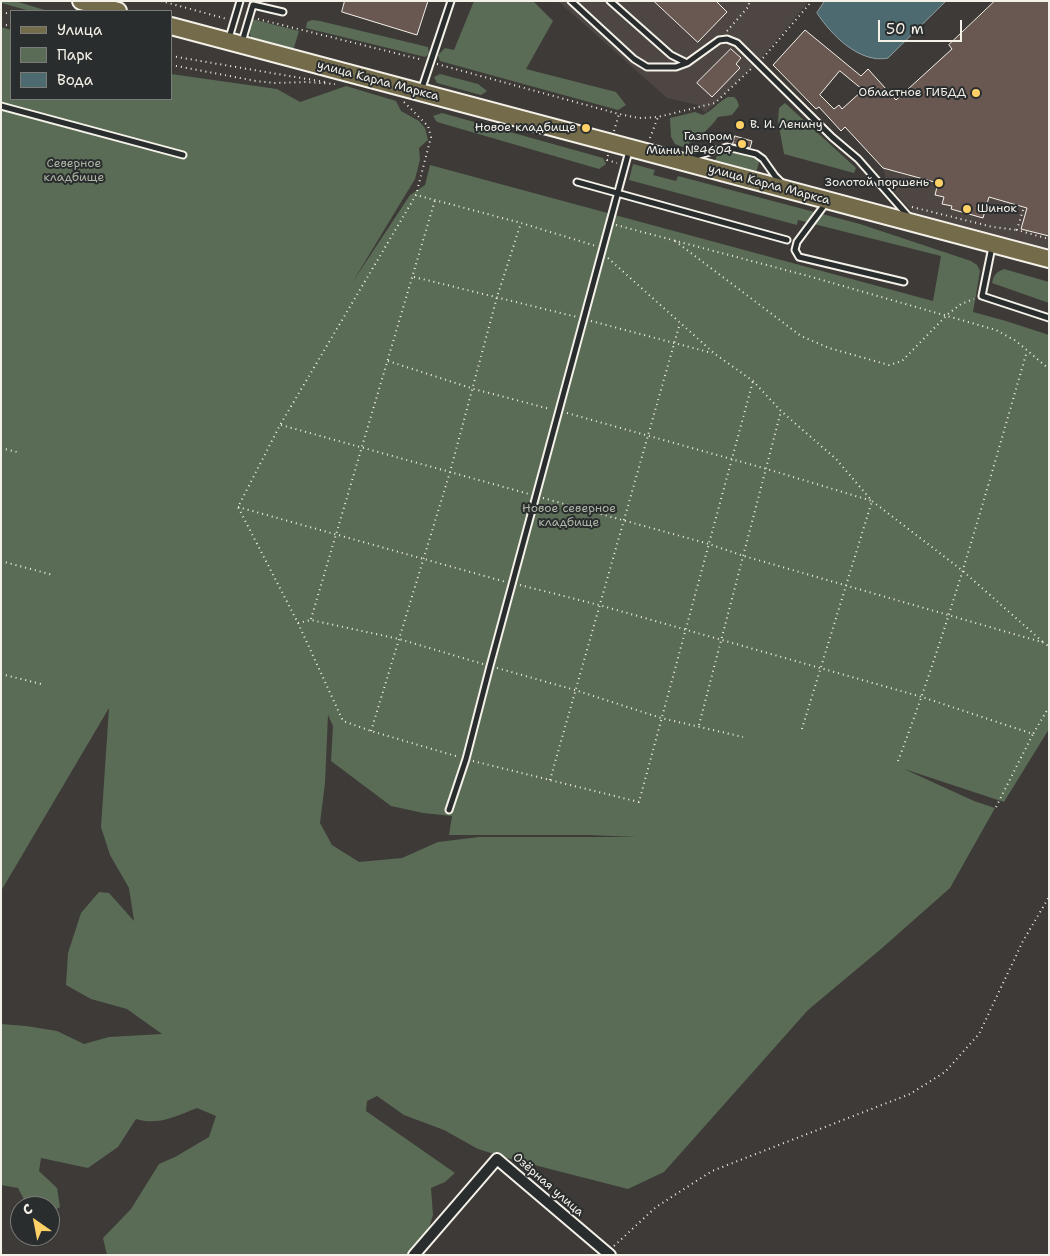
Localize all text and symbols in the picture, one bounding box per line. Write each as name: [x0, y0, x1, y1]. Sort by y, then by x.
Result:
legend: [10, 10, 172, 100]
scale bar: [880, 10, 964, 42]
text: 50 m: [886, 19, 924, 39]
text: Улица: [57, 20, 102, 40]
text: Парк: [57, 45, 93, 65]
street label: улица Карла Маркса: [316, 58, 440, 104]
text: Вода: [57, 70, 93, 90]
place label: Областное ГИБДД: [858, 86, 966, 100]
marker: Областное ГИБДД: [970, 87, 982, 99]
place label: В. И. Ленину: [750, 118, 823, 132]
marker: В. И. Ленину: [734, 119, 746, 131]
place label: Новое кладбище: [475, 121, 576, 135]
marker: Новое кладбище: [580, 122, 592, 134]
place label: Газпром Мини №4604: [646, 130, 732, 158]
marker: Газпром Мини №4604: [736, 138, 748, 150]
park label: Северное кладбище: [44, 157, 104, 185]
street label: улица Карла Маркса: [707, 162, 831, 208]
place label: Золотой поршень: [825, 176, 929, 190]
marker: Золотой поршень: [933, 177, 945, 189]
place label: Шинок: [977, 202, 1017, 216]
marker: Шинок: [961, 203, 973, 215]
park label: Новое северное кладбище: [522, 502, 616, 530]
street label: Озёрная улица: [510, 1150, 586, 1220]
north arrow: [10, 1196, 60, 1246]
text: С: [19, 1199, 36, 1219]

